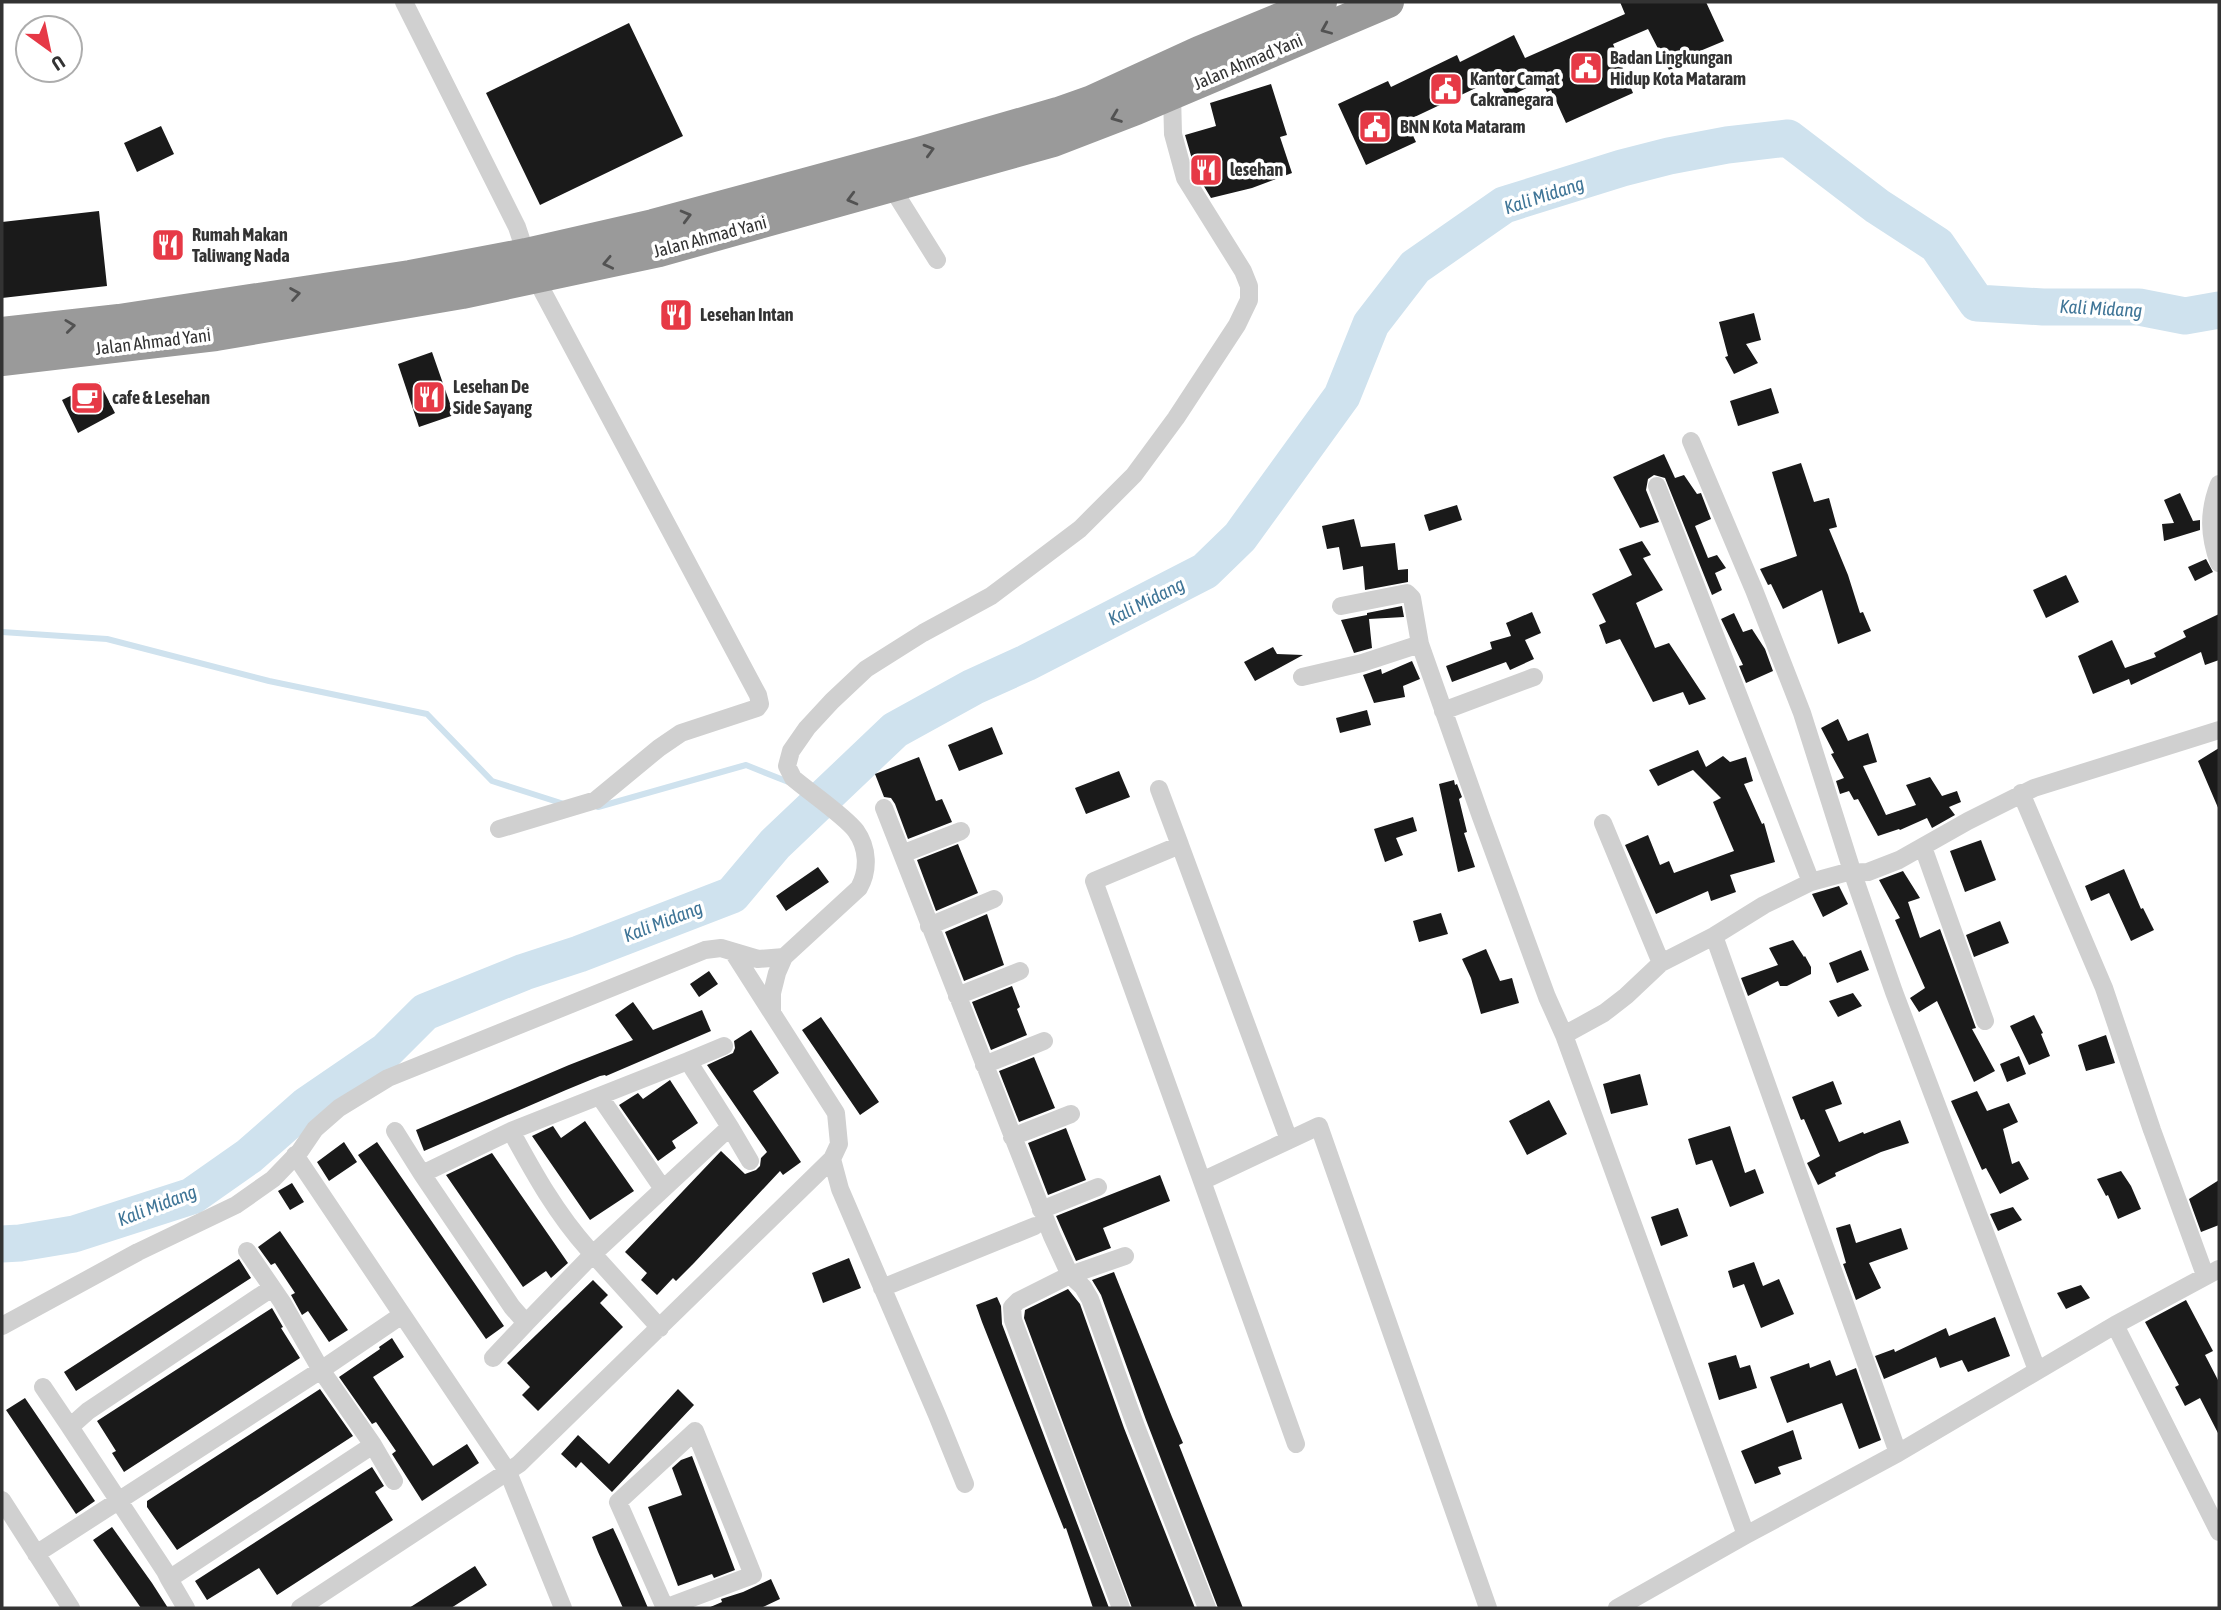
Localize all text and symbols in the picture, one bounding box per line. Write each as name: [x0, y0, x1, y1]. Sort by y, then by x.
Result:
north arrow: [14, 14, 84, 84]
one-way arrow: [1321, 21, 1333, 35]
street label: Jalan Ahmad Yani: [1190, 29, 1306, 94]
place label: Badan Lingkungan Hidup Kota Mataram: [1610, 47, 1746, 89]
public building icon: Badan Lingkungan Hidup Kota Mataram: [1567, 49, 1605, 87]
text: U: [48, 51, 69, 76]
place label: Kantor Camat Cakranegara: [1470, 68, 1561, 110]
public building icon: Kantor Camat Cakranegara: [1427, 70, 1465, 108]
one-way arrow: [1110, 108, 1122, 122]
public building icon: BNN Kota Mataram: [1356, 108, 1394, 146]
place label: BNN Kota Mataram: [1400, 116, 1525, 137]
one-way arrow: [923, 144, 935, 159]
restaurant icon: lesehan: [1187, 151, 1225, 189]
place label: lesehan: [1230, 159, 1283, 180]
water label: Kali Midang: [1501, 172, 1587, 218]
one-way arrow: [846, 190, 858, 205]
one-way arrow: [680, 210, 692, 224]
street label: Jalan Ahmad Yani: [651, 211, 769, 262]
place label: Rumah Makan Taliwang Nada: [192, 224, 290, 266]
restaurant icon: Rumah Makan Taliwang Nada: [149, 226, 187, 264]
one-way arrow: [602, 254, 614, 269]
one-way arrow: [289, 287, 301, 302]
water label: Kali Midang: [2059, 295, 2143, 321]
restaurant icon: Lesehan Intan: [657, 296, 695, 334]
place label: Lesehan Intan: [700, 304, 794, 325]
one-way arrow: [64, 319, 75, 334]
street label: Jalan Ahmad Yani: [94, 324, 212, 359]
place label: Lesehan De Side Sayang: [453, 376, 532, 418]
restaurant icon: Lesehan De Side Sayang: [410, 378, 448, 416]
cafe icon: cafe & Lesehan: [68, 379, 106, 417]
place label: cafe & Lesehan: [112, 387, 210, 408]
water label: Kali Midang: [1104, 572, 1188, 630]
water label: Kali Midang: [620, 896, 706, 946]
water label: Kali Midang: [114, 1180, 200, 1230]

